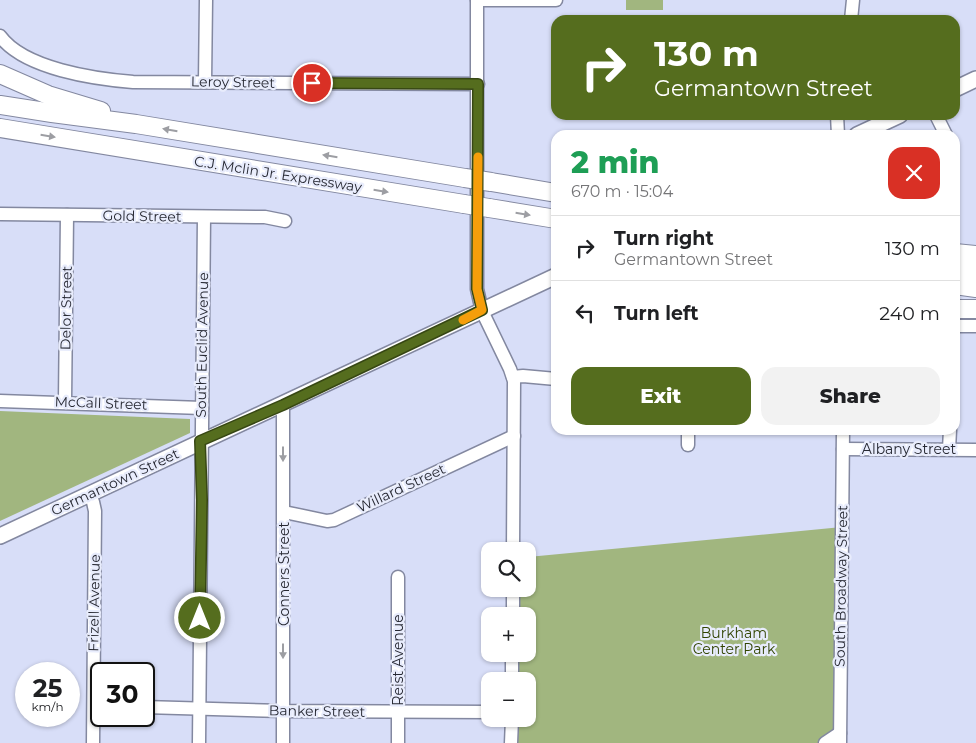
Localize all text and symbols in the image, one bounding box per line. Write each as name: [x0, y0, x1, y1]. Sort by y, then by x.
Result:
text: 130 m: [654, 32, 759, 75]
icon: right: [571, 35, 636, 100]
pin: [291, 62, 333, 104]
icon: arrive: [298, 69, 326, 97]
street label: Leroy Street: [191, 72, 276, 92]
text: Germantown Street: [654, 75, 873, 102]
one-way arrow: [162, 125, 178, 133]
one-way arrow: [41, 132, 57, 140]
text: 2 min: [571, 144, 659, 181]
button: close: [888, 147, 940, 199]
street label: C.J. Mclin Jr. Expressway: [193, 152, 364, 196]
one-way arrow: [322, 152, 338, 160]
text: 670 m · 15:04: [571, 182, 673, 201]
one-way arrow: [374, 187, 390, 195]
street label: Gold Street: [102, 206, 182, 226]
one-way arrow: [515, 210, 531, 218]
text: Turn right: [614, 227, 714, 250]
icon: right: [571, 234, 599, 262]
text: 130 m: [885, 237, 940, 260]
text: Germantown Street: [614, 250, 773, 269]
street label: Delor Street: [56, 265, 76, 350]
street label: South Euclid Avenue: [192, 272, 212, 418]
icon: left: [571, 299, 599, 327]
text: Turn left: [614, 302, 699, 325]
text: 240 m: [879, 302, 940, 325]
button: Exit: [571, 367, 751, 425]
button: Share: [761, 367, 940, 425]
street label: McCall Street: [54, 392, 148, 414]
street label: Albany Street: [862, 440, 956, 458]
street label: Germantown Street: [48, 444, 182, 520]
one-way arrow: [279, 446, 287, 462]
street label: Willard Street: [354, 459, 448, 516]
street label: South Broadway Street: [831, 505, 851, 667]
street label: Conners Street: [275, 522, 293, 626]
map controls: [481, 542, 536, 727]
button: search: [481, 542, 536, 597]
street label: Frizell Avenue: [84, 554, 104, 652]
position arrow: [173, 591, 225, 643]
button: +: [481, 607, 536, 662]
street label: Reist Avenue: [389, 614, 407, 706]
park label: Burkham Center Park: [693, 624, 776, 658]
one-way arrow: [279, 643, 287, 659]
speed limit sign: 30: [90, 662, 155, 727]
button: −: [481, 672, 536, 727]
text: 25: [33, 673, 62, 703]
text: km/h: [31, 699, 64, 714]
street label: Banker Street: [269, 701, 366, 721]

